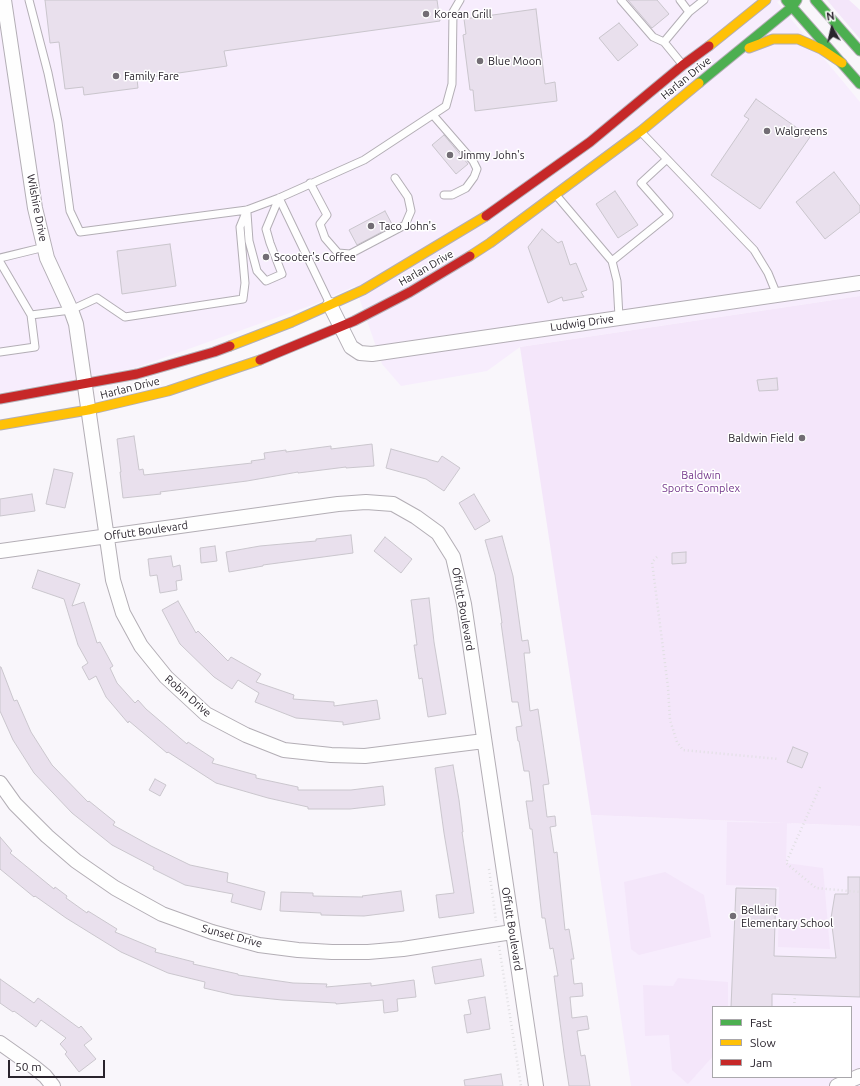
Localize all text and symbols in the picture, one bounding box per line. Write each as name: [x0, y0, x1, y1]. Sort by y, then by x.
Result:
place label: Korean Grill: [434, 7, 492, 21]
north arrow: [812, 8, 852, 48]
marker: Korean Grill: [421, 9, 431, 19]
text: N: [825, 10, 835, 23]
place label: Blue Moon: [488, 54, 541, 68]
street label: Harlan Drive: [658, 54, 714, 102]
marker: Blue Moon: [475, 56, 485, 66]
place label: Family Fare: [124, 69, 179, 83]
marker: Family Fare: [111, 71, 121, 81]
place label: Walgreens: [775, 124, 827, 138]
marker: Walgreens: [762, 126, 772, 136]
place label: Jimmy John's: [458, 148, 525, 162]
marker: Jimmy John's: [445, 150, 455, 160]
street label: Wilshire Drive: [24, 173, 50, 243]
place label: Taco John's: [379, 219, 436, 233]
marker: Taco John's: [366, 221, 376, 231]
street label: Harlan Drive: [396, 247, 456, 289]
place label: Scooter's Coffee: [274, 250, 356, 264]
marker: Scooter's Coffee: [261, 252, 271, 262]
street label: Ludwig Drive: [549, 312, 615, 334]
street label: Harlan Drive: [99, 374, 161, 402]
place label: Baldwin Field: [728, 431, 794, 445]
marker: Baldwin Field: [797, 433, 807, 443]
park label: Baldwin Sports Complex: [662, 468, 740, 494]
street label: Offutt Boulevard: [103, 519, 189, 543]
street label: Offutt Boulevard: [449, 566, 477, 652]
street label: Robin Drive: [162, 672, 214, 720]
street label: Offutt Boulevard: [499, 886, 525, 972]
place label: Bellaire Elementary School: [741, 903, 833, 929]
marker: Bellaire Elementary School: [728, 911, 738, 921]
street label: Sunset Drive: [200, 922, 264, 950]
legend: [712, 1006, 852, 1078]
text: Fast: [750, 1016, 772, 1029]
text: Slow: [750, 1036, 776, 1049]
scale bar: [10, 1052, 107, 1078]
text: Jam: [750, 1056, 772, 1069]
text: 50 m: [15, 1060, 42, 1073]

